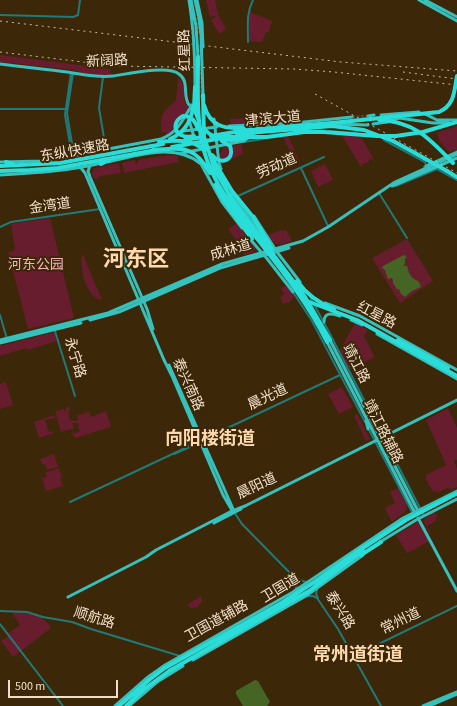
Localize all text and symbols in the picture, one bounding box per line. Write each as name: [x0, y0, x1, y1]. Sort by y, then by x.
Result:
street label: 红星路: [177, 29, 195, 71]
street label: 新阔路: [86, 53, 128, 71]
street label: 津滨大道: [244, 109, 302, 131]
street label: 东纵快速路: [39, 138, 111, 166]
street label: 劳动道: [254, 151, 300, 183]
street label: 金湾道: [28, 196, 72, 218]
street label: 成林道: [208, 237, 254, 265]
district label: 河东区: [103, 248, 169, 274]
park label: 河东公园: [8, 258, 64, 274]
street label: 红星路: [353, 299, 399, 333]
street label: 永宁路: [60, 335, 88, 381]
street label: 靖江路: [338, 341, 372, 387]
street label: 泰兴南路: [168, 356, 206, 414]
street label: 晨光道: [245, 382, 291, 414]
street label: 靖江路辅路: [359, 397, 405, 467]
district label: 向阳楼街道: [165, 429, 255, 451]
street label: 晨阳道: [234, 471, 280, 503]
street label: 卫国道: [259, 571, 303, 607]
street label: 泰兴路: [321, 589, 357, 633]
street label: 卫国道辅路: [182, 598, 252, 646]
street label: 顺航路: [71, 605, 117, 633]
street label: 常州道: [378, 605, 424, 639]
district label: 常州道街道: [313, 645, 403, 667]
scale bar: [10, 672, 120, 698]
text: 500 m: [15, 678, 45, 695]

